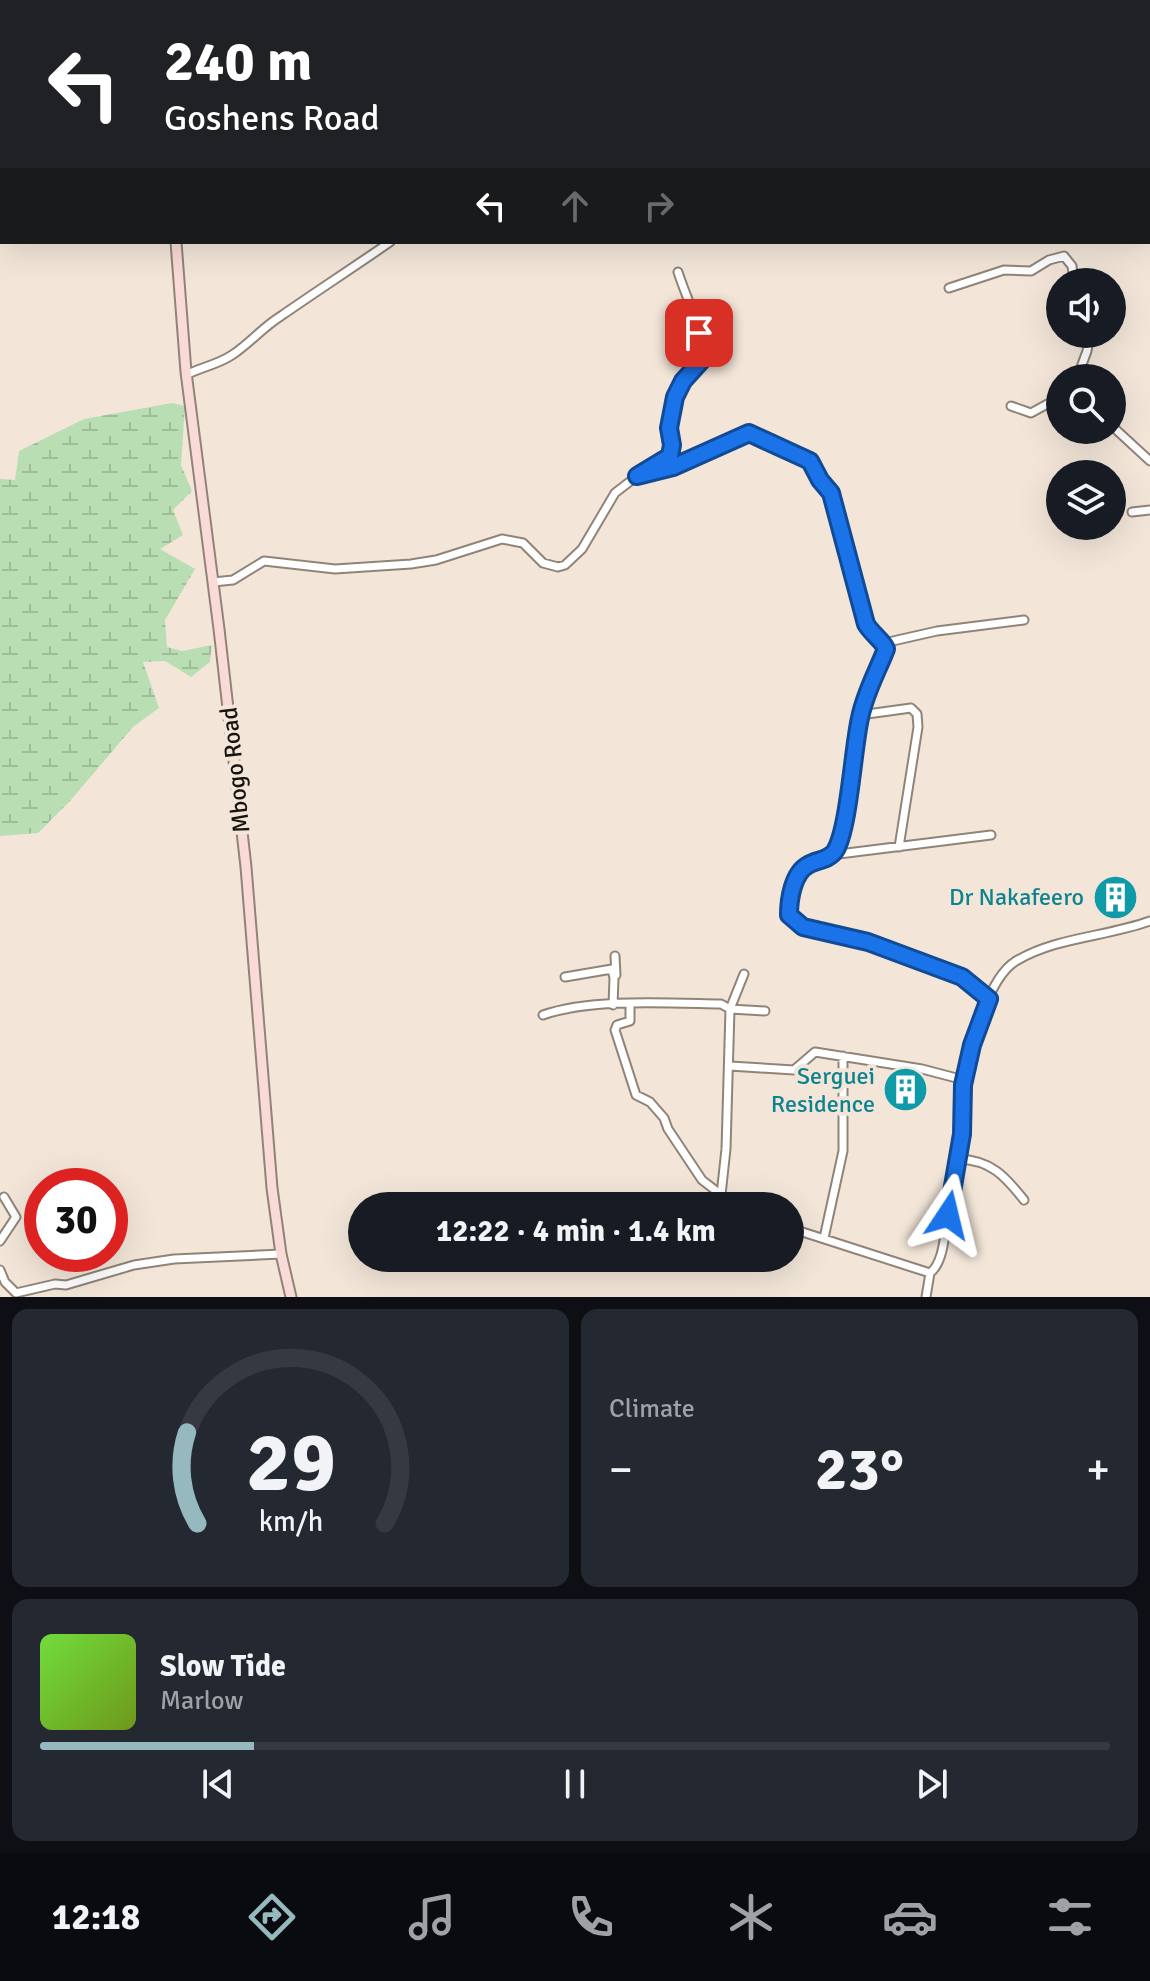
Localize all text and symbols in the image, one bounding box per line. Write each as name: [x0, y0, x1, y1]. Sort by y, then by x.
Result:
text: 240 m: [164, 27, 312, 96]
icon: left: [32, 32, 136, 136]
text: Goshens Road: [164, 96, 380, 141]
icon: left: [469, 184, 513, 228]
icon: ahead: [553, 184, 597, 228]
icon: right: [637, 184, 681, 228]
map controls: [1046, 268, 1126, 540]
button: sound: [1046, 268, 1126, 348]
pin: [665, 299, 733, 367]
icon: arrive: [677, 311, 721, 355]
button: search: [1046, 364, 1126, 444]
button: layers: [1046, 460, 1126, 540]
street label: Mbogo Road: [213, 706, 257, 834]
building icon: Dr Nakafeero: [1091, 873, 1139, 921]
place label: Dr Nakafeero: [949, 882, 1084, 912]
place label: Serguei Residence: [771, 1061, 875, 1119]
building icon: Serguei Residence: [882, 1066, 930, 1114]
speed limit sign: 30: [24, 1168, 128, 1272]
position arrow: [906, 1173, 990, 1257]
text: 12:22 · 4 min · 1.4 km: [436, 1213, 716, 1250]
text: Climate: [609, 1393, 695, 1425]
text: 29: [246, 1412, 335, 1514]
text: 23°: [815, 1433, 904, 1507]
text: −: [609, 1443, 633, 1497]
text: +: [1086, 1443, 1110, 1497]
text: km/h: [258, 1504, 323, 1539]
text: Slow Tide: [160, 1648, 286, 1685]
text: Marlow: [160, 1685, 243, 1717]
icon: previous: [196, 1762, 240, 1806]
icon: pause: [553, 1762, 597, 1806]
icon: next: [910, 1762, 954, 1806]
icon: directions: [244, 1889, 300, 1945]
icon: music: [404, 1889, 460, 1945]
icon: phone: [563, 1889, 619, 1945]
icon: climate: [723, 1889, 779, 1945]
icon: car: [882, 1889, 938, 1945]
icon: filters: [1042, 1889, 1098, 1945]
text: 12:18: [52, 1895, 140, 1940]

